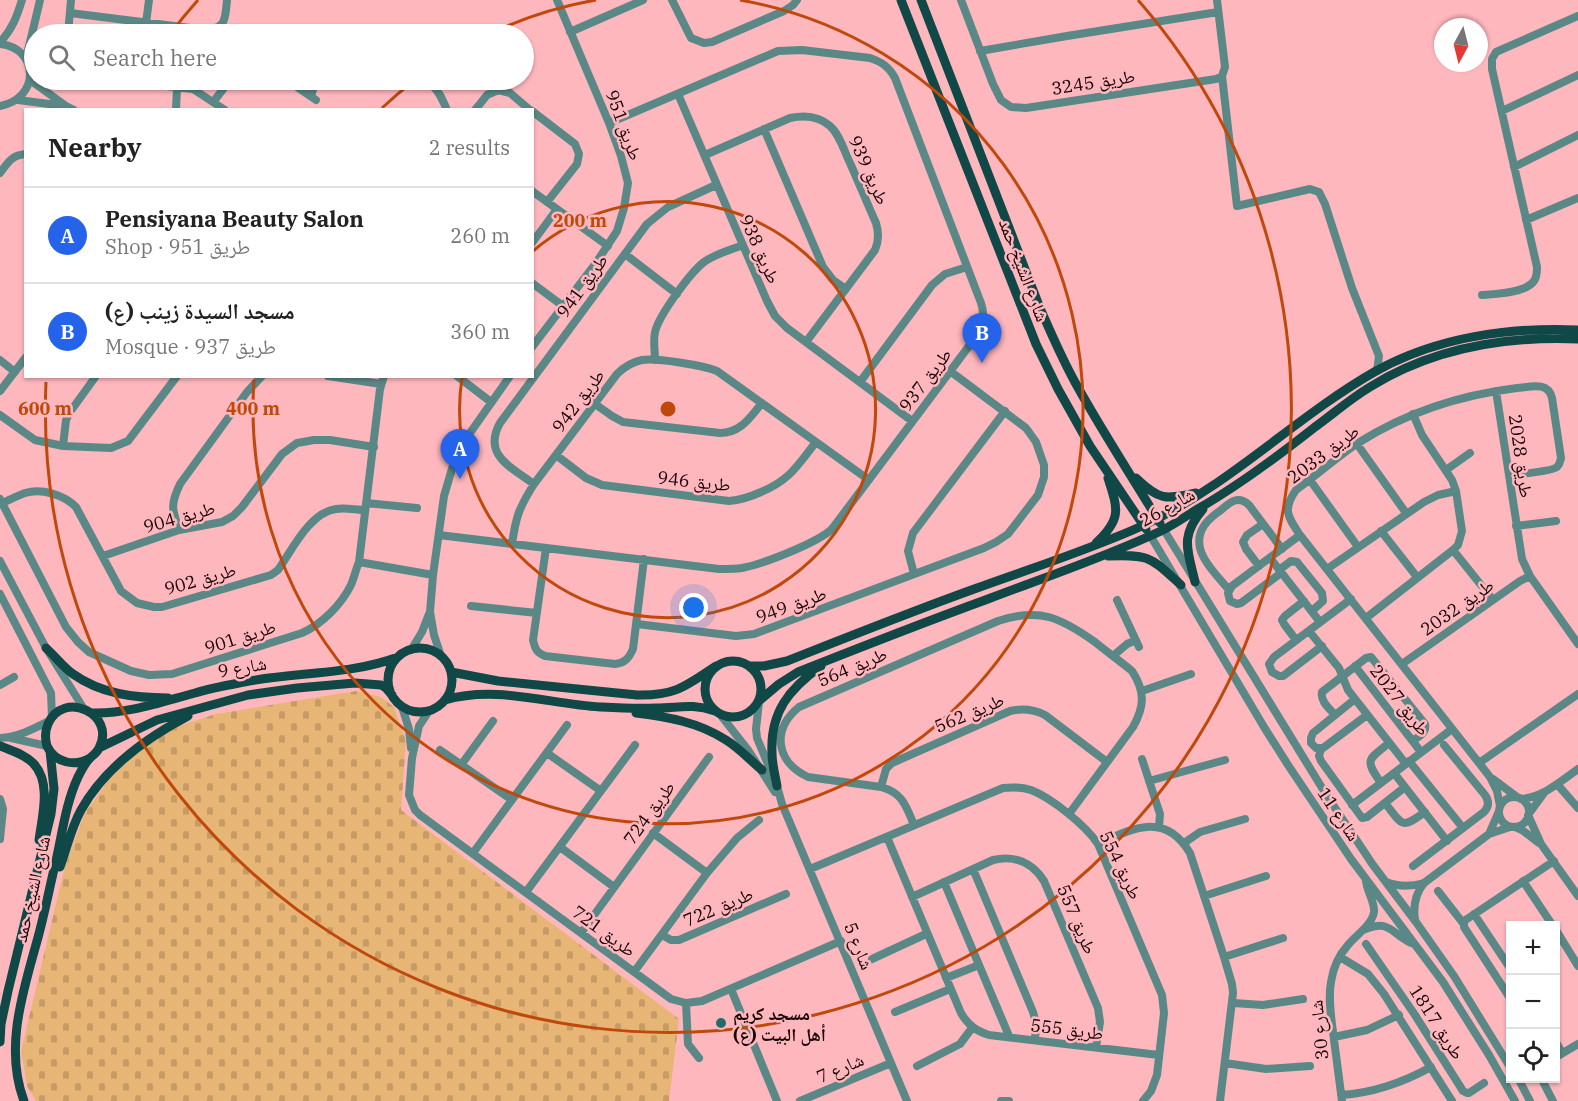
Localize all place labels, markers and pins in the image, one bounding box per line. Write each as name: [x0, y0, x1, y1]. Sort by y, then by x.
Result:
pin: B: [962, 314, 1002, 363]
centre of rings: [658, 399, 678, 419]
pin: A: [440, 430, 480, 479]
place label: مسجد كريم أهل البيت (ع): [733, 1002, 826, 1046]
marker: مسجد كريم أهل البيت (ع): [714, 1016, 728, 1030]

